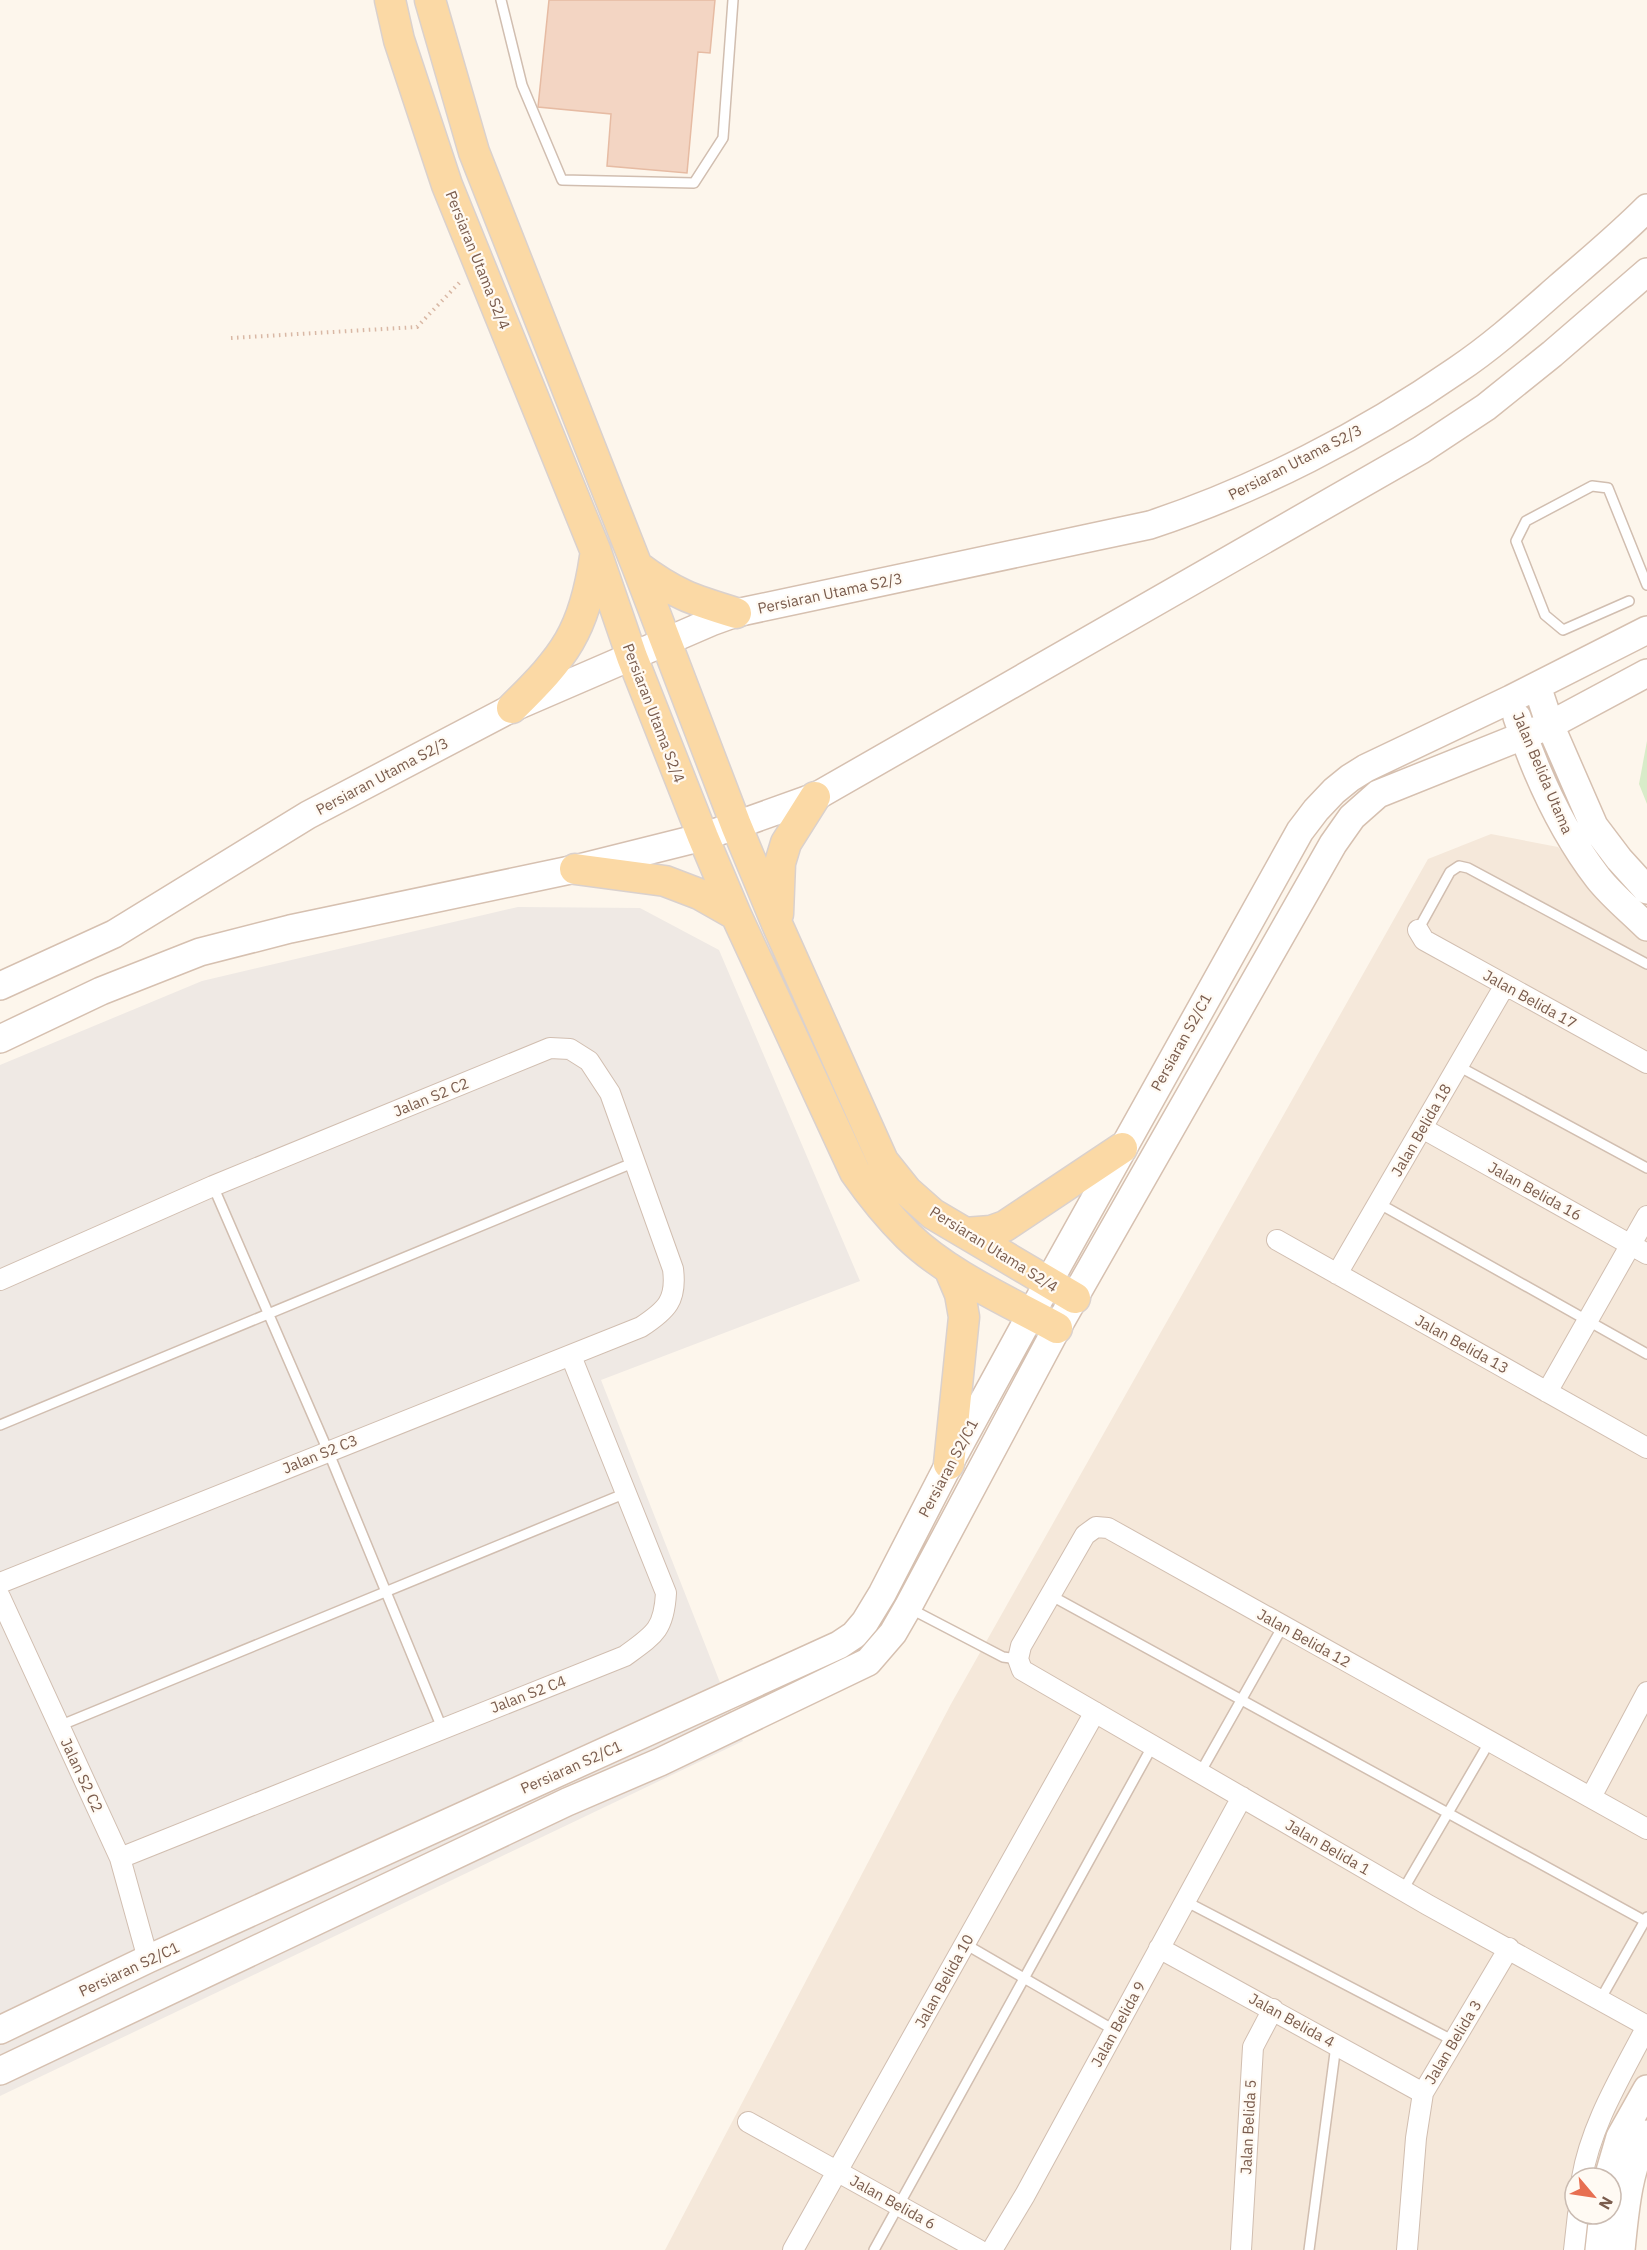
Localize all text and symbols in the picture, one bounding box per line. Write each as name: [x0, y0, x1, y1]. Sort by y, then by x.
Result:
street label: Persiaran Utama S2/4: [442, 188, 514, 332]
street label: Persiaran Utama S2/3: [1225, 420, 1365, 504]
street label: Persiaran Utama S2/3: [756, 568, 904, 618]
street label: Persiaran Utama S2/4: [619, 641, 689, 785]
street label: Jalan Belida Utama: [1509, 709, 1577, 837]
street label: Persiaran Utama S2/3: [312, 733, 452, 819]
street label: Jalan Belida 17: [1480, 965, 1580, 1033]
street label: Persiaran S2/C1: [1146, 990, 1216, 1094]
street label: Jalan S2 C2: [391, 1073, 471, 1121]
street label: Jalan Belida 18: [1387, 1080, 1455, 1180]
street label: Jalan Belida 16: [1485, 1157, 1585, 1225]
street label: Persiaran Utama S2/4: [926, 1202, 1062, 1296]
street label: Jalan Belida 13: [1412, 1310, 1512, 1378]
street label: Persiaran S2/C1: [914, 1416, 982, 1520]
street label: Jalan S2 C3: [280, 1430, 360, 1478]
street label: Jalan Belida 12: [1254, 1604, 1354, 1672]
street label: Jalan S2 C4: [488, 1671, 568, 1717]
street label: Jalan S2 C2: [57, 1735, 107, 1815]
street label: Persiaran S2/C1: [517, 1736, 625, 1798]
street label: Jalan Belida 1: [1282, 1815, 1374, 1879]
street label: Jalan Belida 10: [910, 1931, 978, 2031]
street label: Persiaran S2/C1: [76, 1937, 182, 2001]
street label: Jalan Belida 9: [1087, 1978, 1149, 2070]
street label: Jalan Belida 4: [1246, 1989, 1338, 2051]
street label: Jalan Belida 3: [1420, 1996, 1486, 2088]
street label: Jalan Belida 5: [1236, 2079, 1260, 2175]
north arrow: [1563, 2166, 1623, 2226]
street label: Jalan Belida 6: [847, 2171, 939, 2233]
text: N: [1595, 2193, 1618, 2213]

